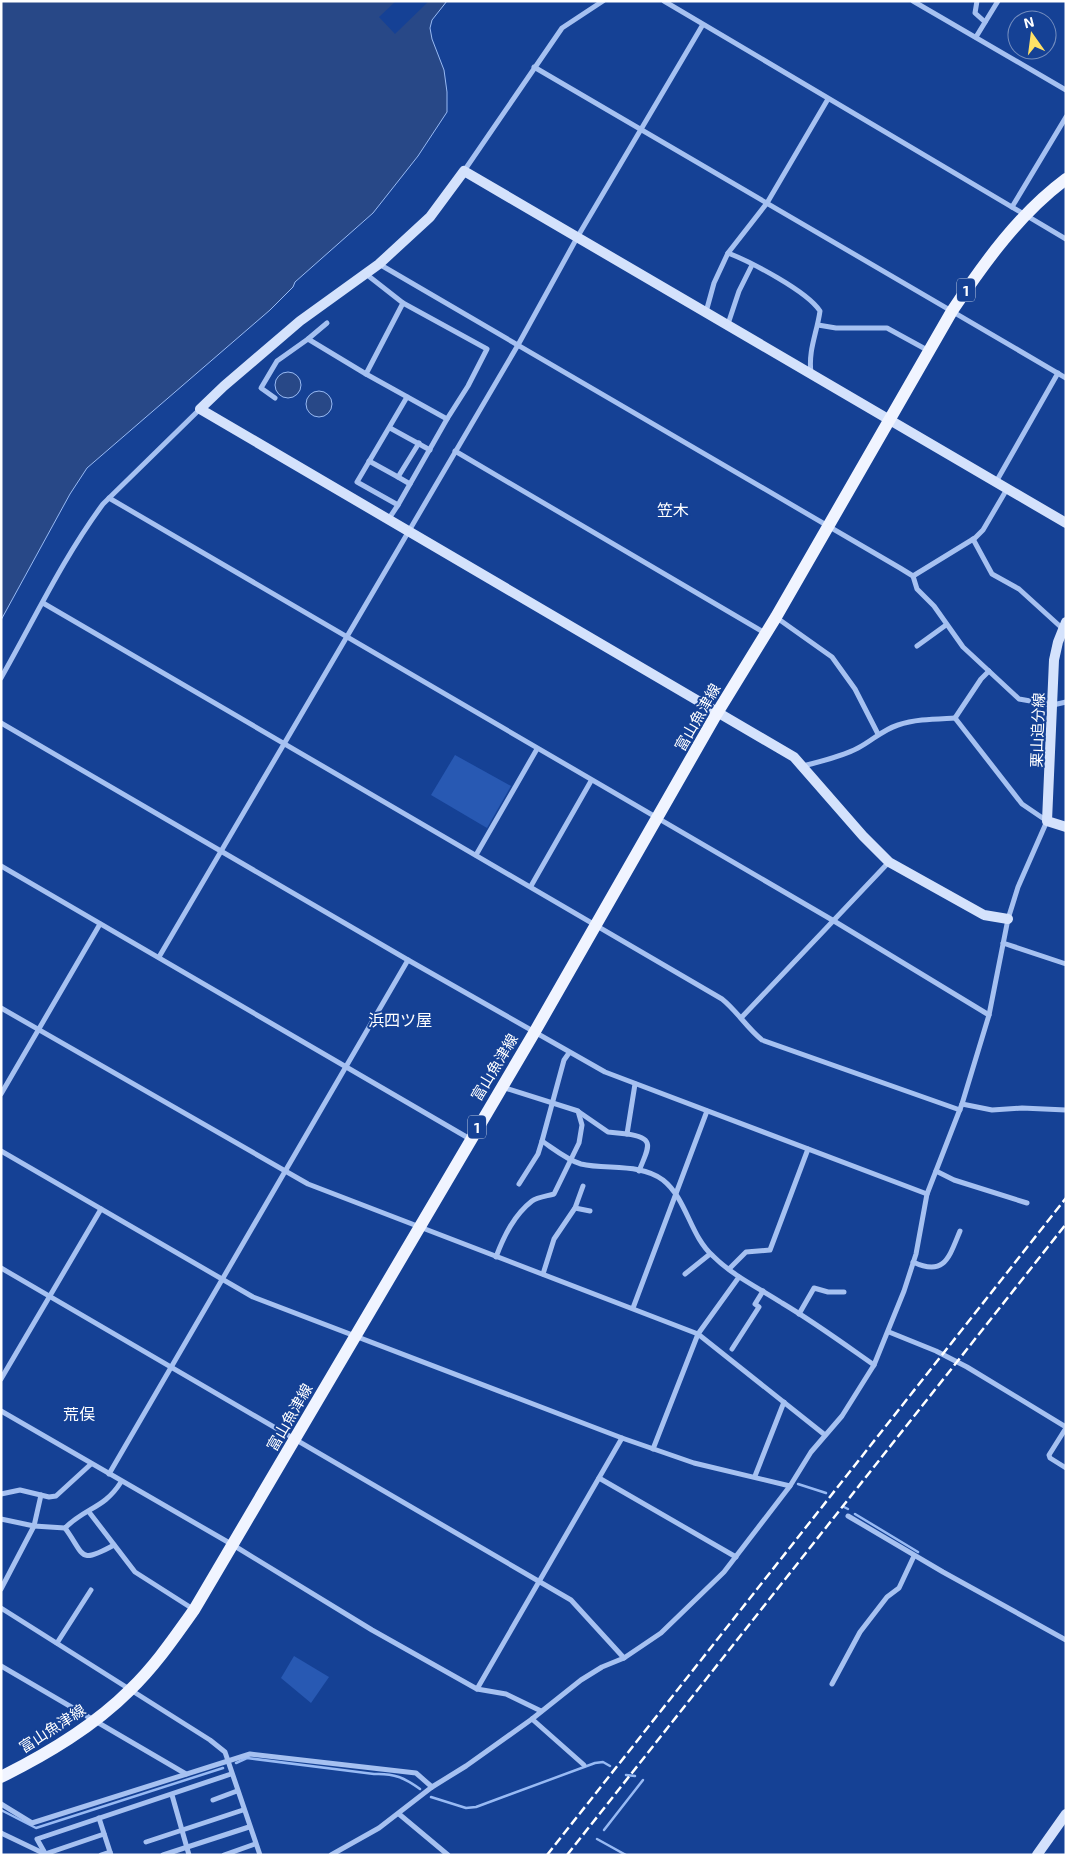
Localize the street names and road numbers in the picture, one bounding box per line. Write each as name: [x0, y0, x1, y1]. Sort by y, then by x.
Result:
road number: 1: [957, 278, 975, 302]
street label: 富山魚津線: [670, 680, 724, 754]
street label: 栗山追分線: [1027, 692, 1047, 768]
street label: 富山魚津線: [467, 1030, 521, 1104]
road number: 1: [468, 1116, 486, 1138]
street label: 富山魚津線: [262, 1380, 316, 1454]
street label: 富山魚津線: [16, 1700, 88, 1756]

